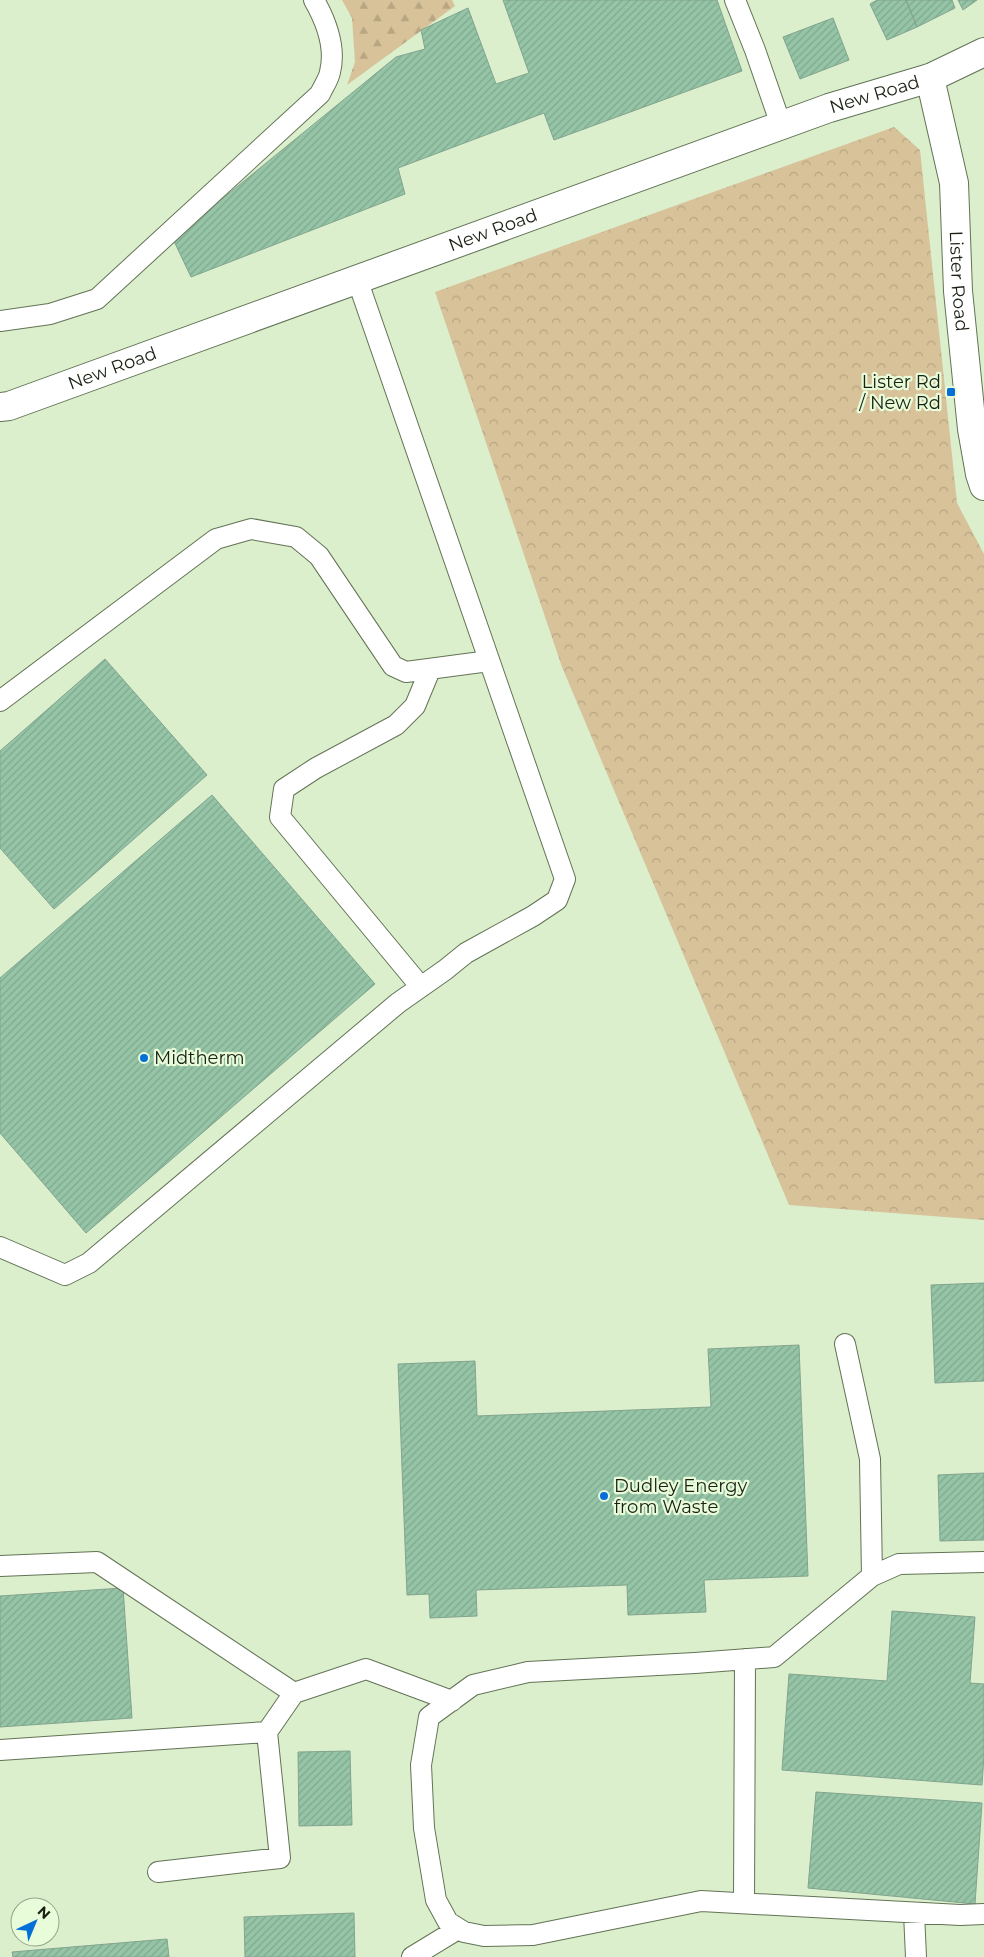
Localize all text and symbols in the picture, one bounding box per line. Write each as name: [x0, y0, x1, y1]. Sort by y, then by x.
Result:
street label: New Road: [827, 71, 922, 118]
street label: New Road: [446, 204, 540, 256]
street label: Lister Road: [945, 230, 973, 333]
street label: New Road: [65, 342, 160, 395]
place label: Lister Rd / New Rd: [858, 371, 941, 414]
marker: Lister Rd / New Rd: [945, 386, 957, 398]
place label: Midtherm: [154, 1047, 245, 1069]
marker: Midtherm: [138, 1052, 150, 1064]
place label: Dudley Energy from Waste: [614, 1475, 748, 1518]
marker: Dudley Energy from Waste: [598, 1490, 610, 1502]
north arrow: [10, 1897, 60, 1947]
text: N: [34, 1902, 54, 1923]

